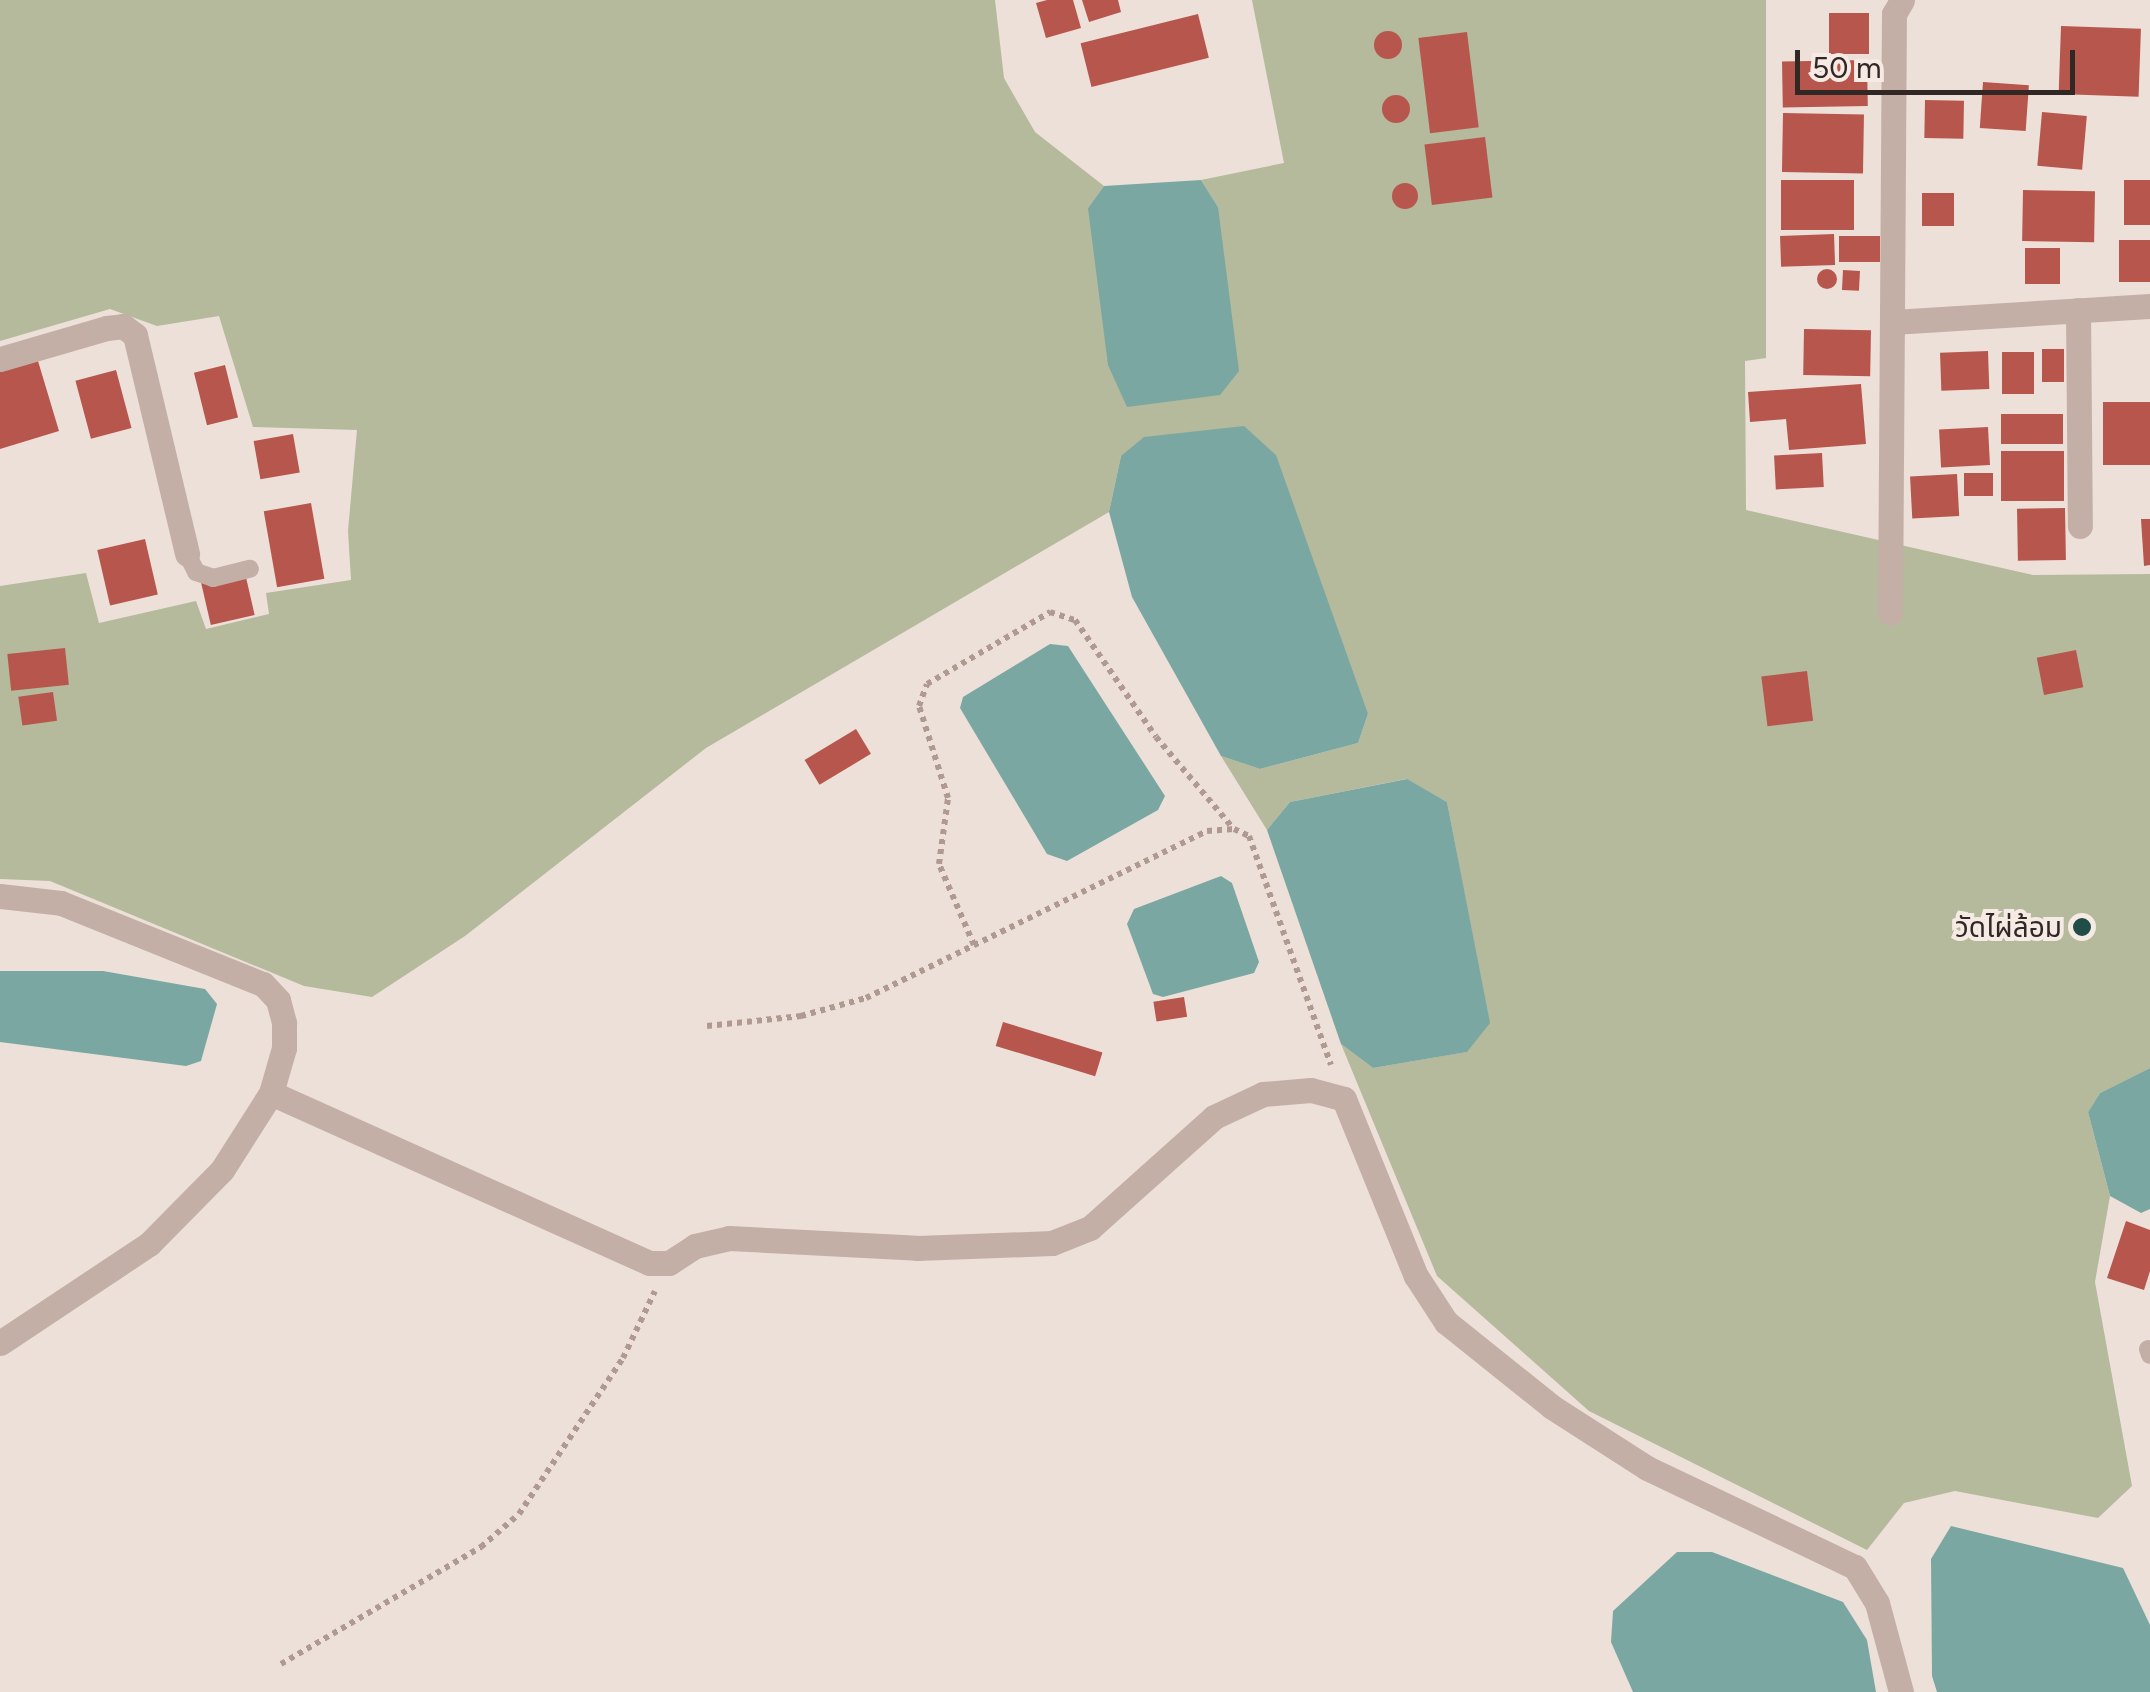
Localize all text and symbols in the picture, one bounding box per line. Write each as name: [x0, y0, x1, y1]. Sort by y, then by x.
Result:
scale bar: [1800, 30, 2080, 92]
text: 50 m: [1812, 49, 1881, 86]
place label: วัดไผ่ล้อม: [1955, 910, 2062, 944]
marker: วัดไผ่ล้อม: [2071, 916, 2093, 938]

